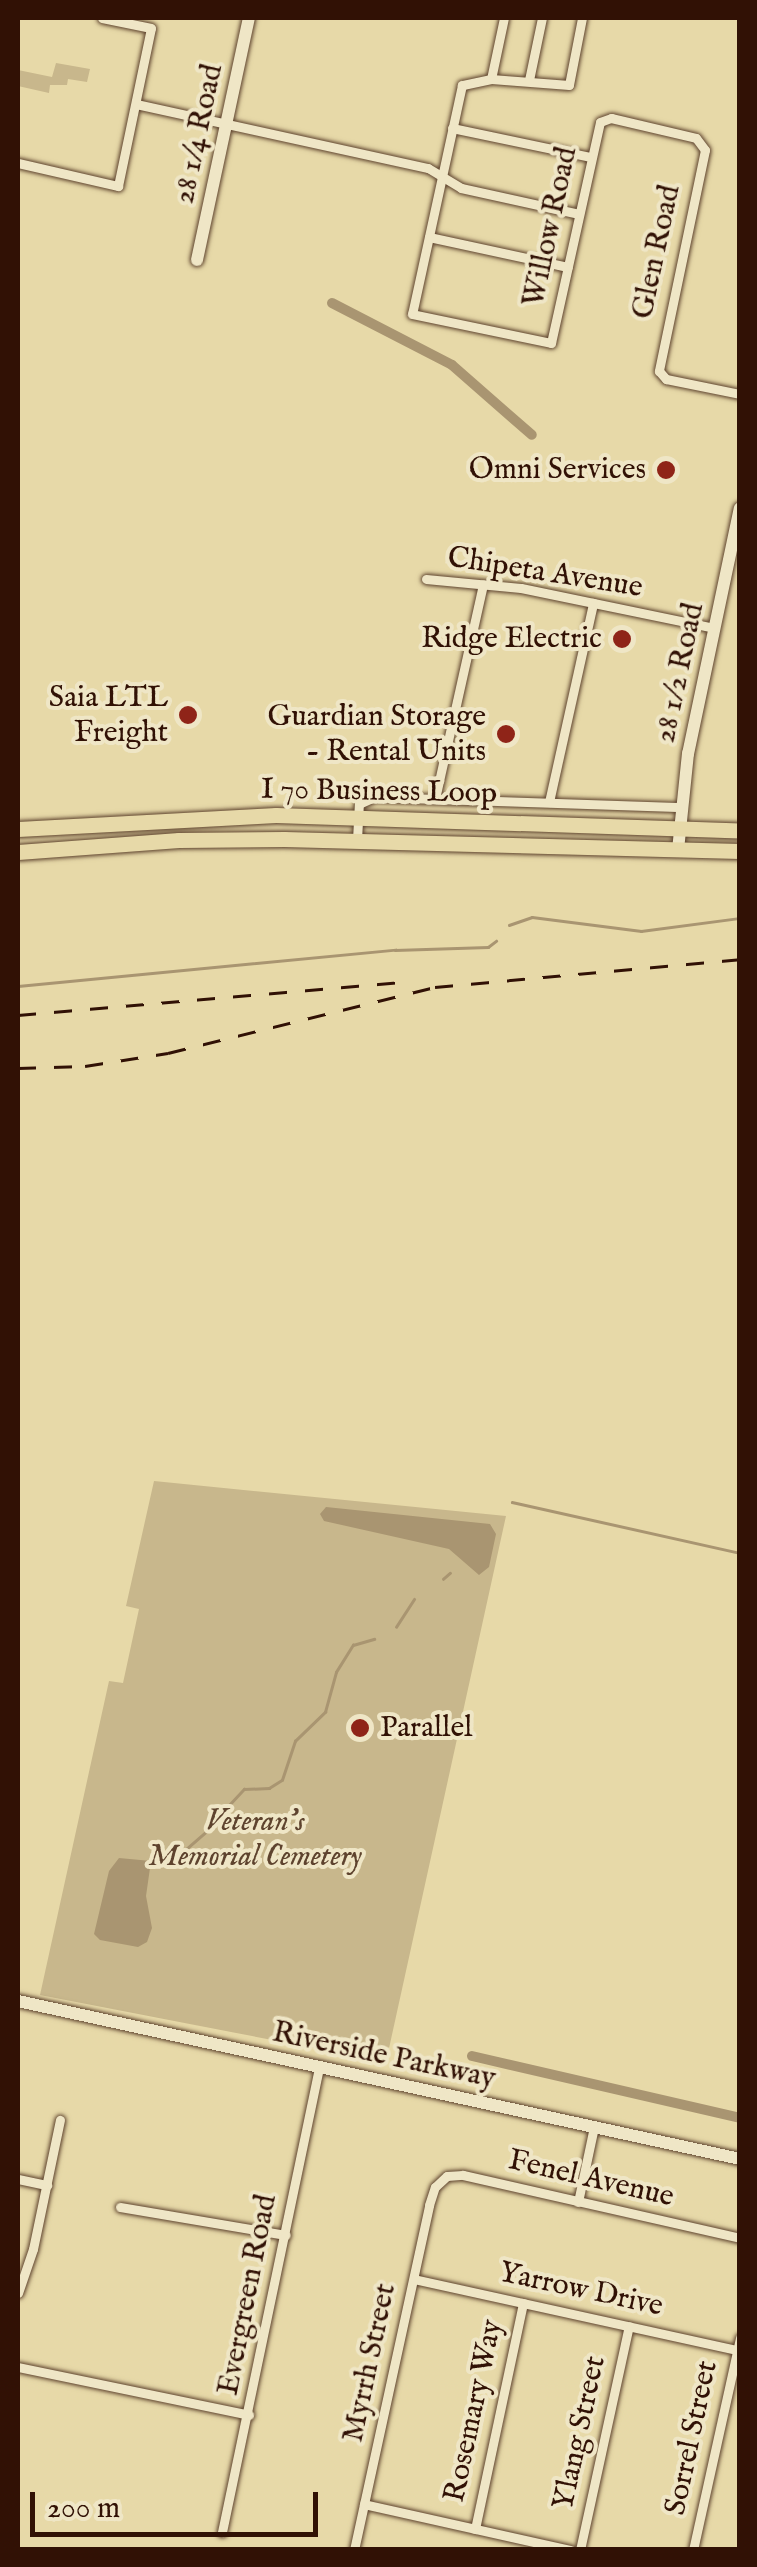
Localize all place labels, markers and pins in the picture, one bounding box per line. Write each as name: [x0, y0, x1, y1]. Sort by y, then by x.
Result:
place label: Omni Services: [469, 452, 646, 488]
marker: Omni Services: [655, 459, 677, 481]
place label: Ridge Electric: [421, 621, 602, 657]
marker: Ridge Electric: [611, 628, 633, 650]
place label: Saia LTL Freight: [49, 680, 168, 750]
place label: Guardian Storage - Rental Units: [267, 699, 486, 770]
marker: Saia LTL Freight: [177, 704, 199, 726]
marker: Guardian Storage - Rental Units: [495, 723, 517, 745]
place label: Parallel: [380, 1710, 472, 1746]
marker: Parallel: [349, 1717, 371, 1739]

